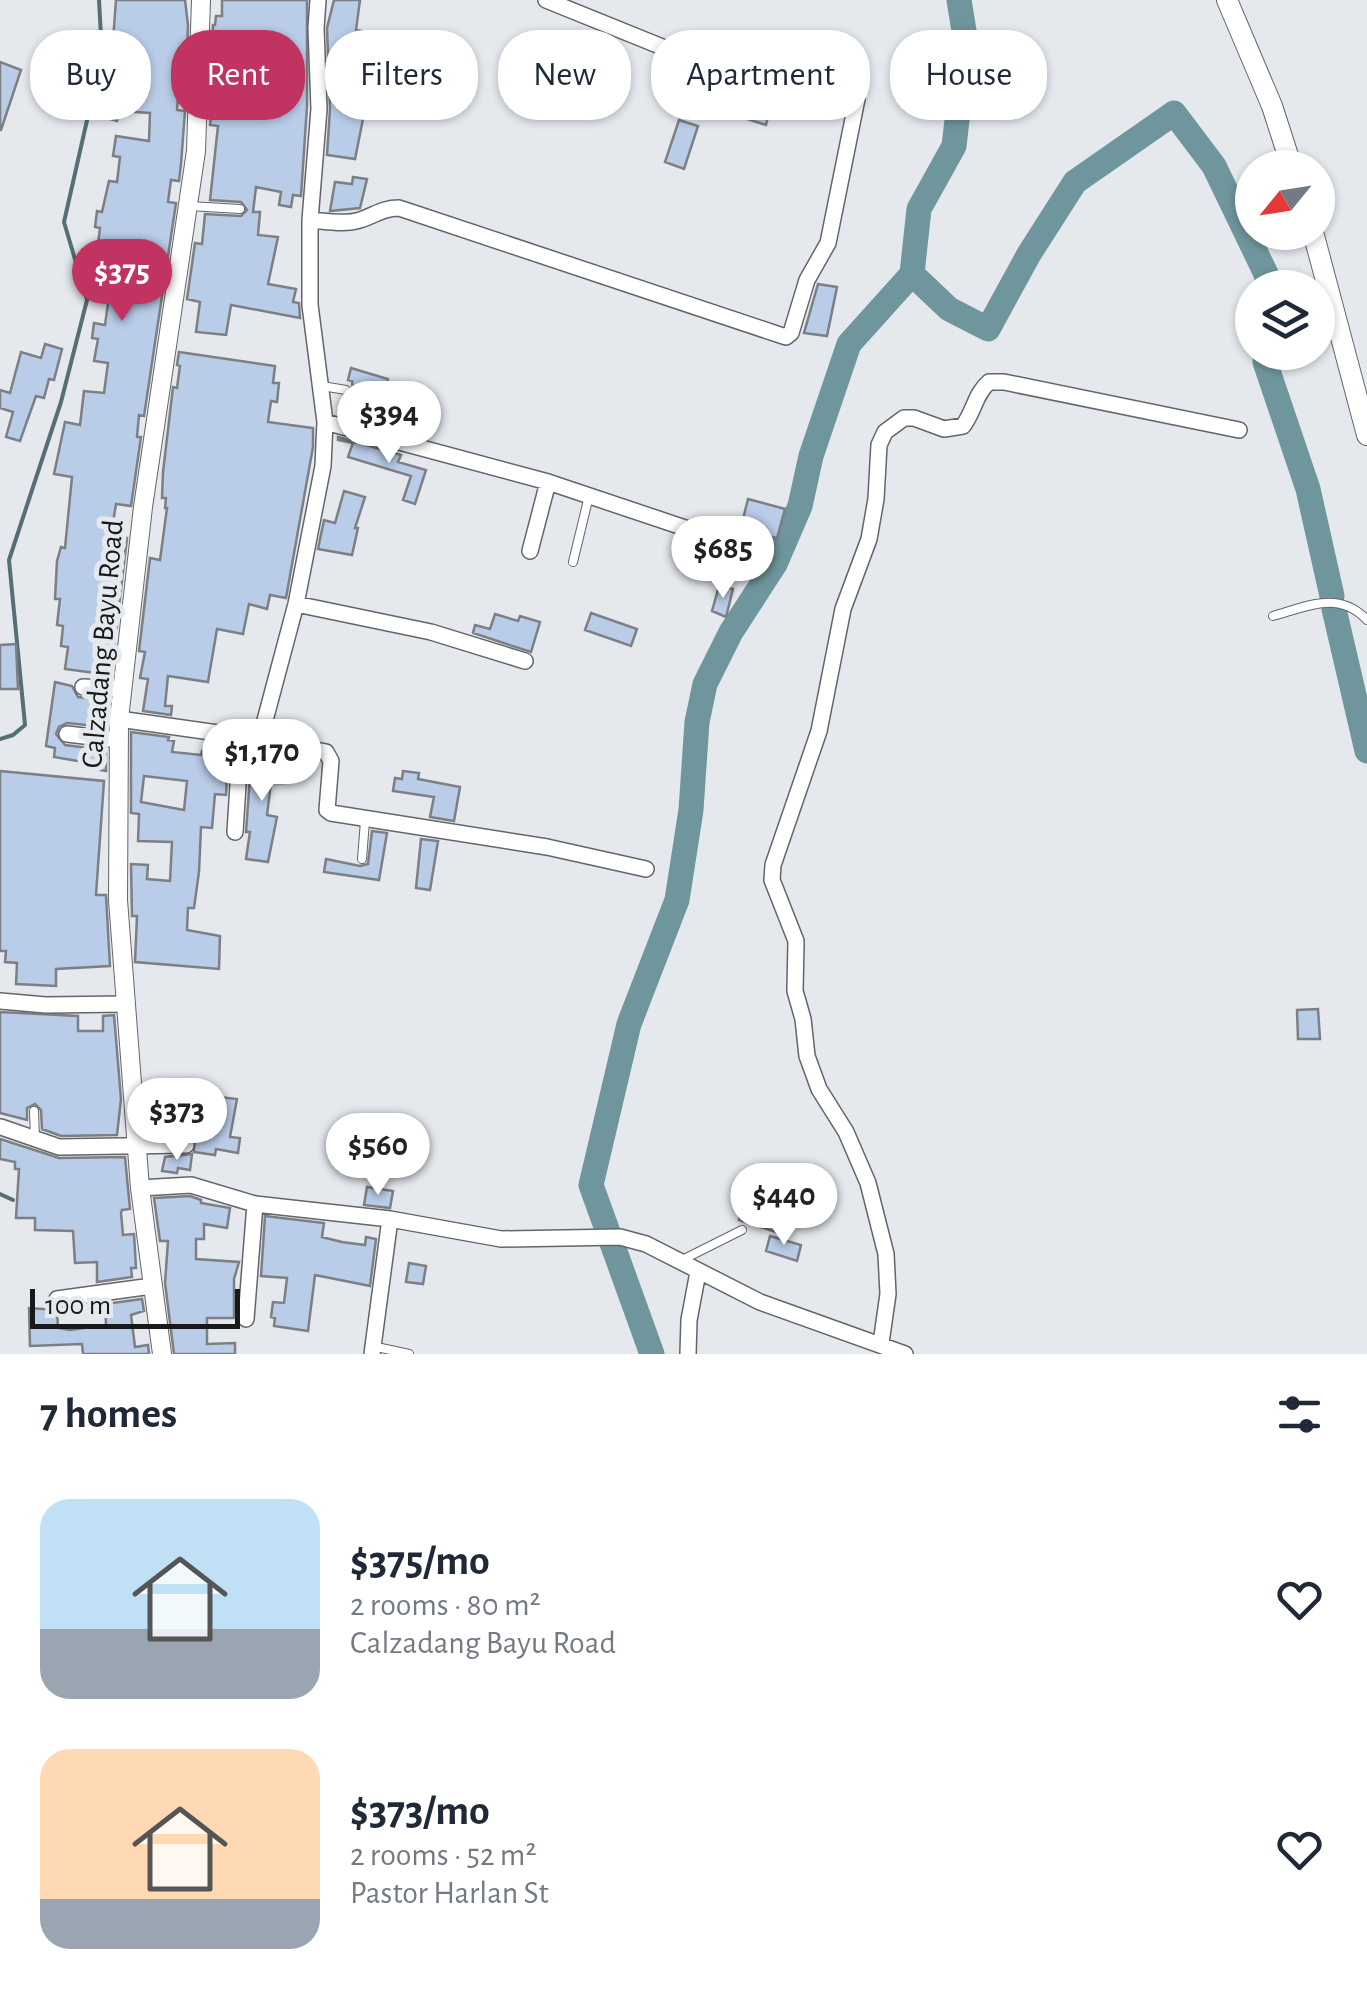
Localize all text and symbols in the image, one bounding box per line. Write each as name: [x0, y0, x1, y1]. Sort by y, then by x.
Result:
chip: Buy: [30, 30, 151, 120]
chip: Rent: [171, 30, 305, 120]
chip: Filters: [325, 30, 478, 120]
chip: New: [498, 30, 631, 120]
chip: Apartment: [651, 30, 870, 120]
chip: House: [890, 30, 1047, 120]
north arrow: [1235, 150, 1335, 250]
map controls: [1235, 150, 1335, 370]
pin: $375: [63, 239, 181, 324]
text: $375: [94, 255, 150, 287]
button: layers: [1235, 270, 1335, 370]
pin: $394: [330, 381, 448, 466]
text: $394: [359, 397, 419, 429]
pin: $685: [664, 516, 782, 601]
street label: Calzadang Bayu Road: [77, 518, 129, 770]
text: $685: [693, 532, 753, 564]
pin: $1,170: [181, 719, 343, 804]
text: $1,170: [224, 735, 300, 767]
pin: $373: [118, 1078, 236, 1163]
text: $373: [149, 1094, 205, 1126]
pin: $560: [319, 1113, 437, 1198]
text: $560: [348, 1129, 408, 1161]
pin: $440: [725, 1163, 843, 1248]
text: $440: [752, 1179, 816, 1211]
scale bar: [30, 1284, 240, 1328]
text: 100 m: [45, 1292, 111, 1320]
icon: filters: [1272, 1387, 1327, 1442]
text: 7 homes: [40, 1393, 177, 1435]
icon: home: [120, 1539, 240, 1659]
text: $375/mo: [350, 1540, 490, 1582]
icon: heart: [1272, 1572, 1327, 1627]
text: 2 rooms · 80 m²: [350, 1589, 541, 1621]
text: Calzadang Bayu Road: [350, 1627, 616, 1659]
icon: home: [120, 1789, 240, 1909]
text: $373/mo: [350, 1790, 490, 1832]
icon: heart: [1272, 1822, 1327, 1877]
text: 2 rooms · 52 m²: [350, 1839, 537, 1871]
text: Pastor Harlan St: [350, 1877, 549, 1909]

